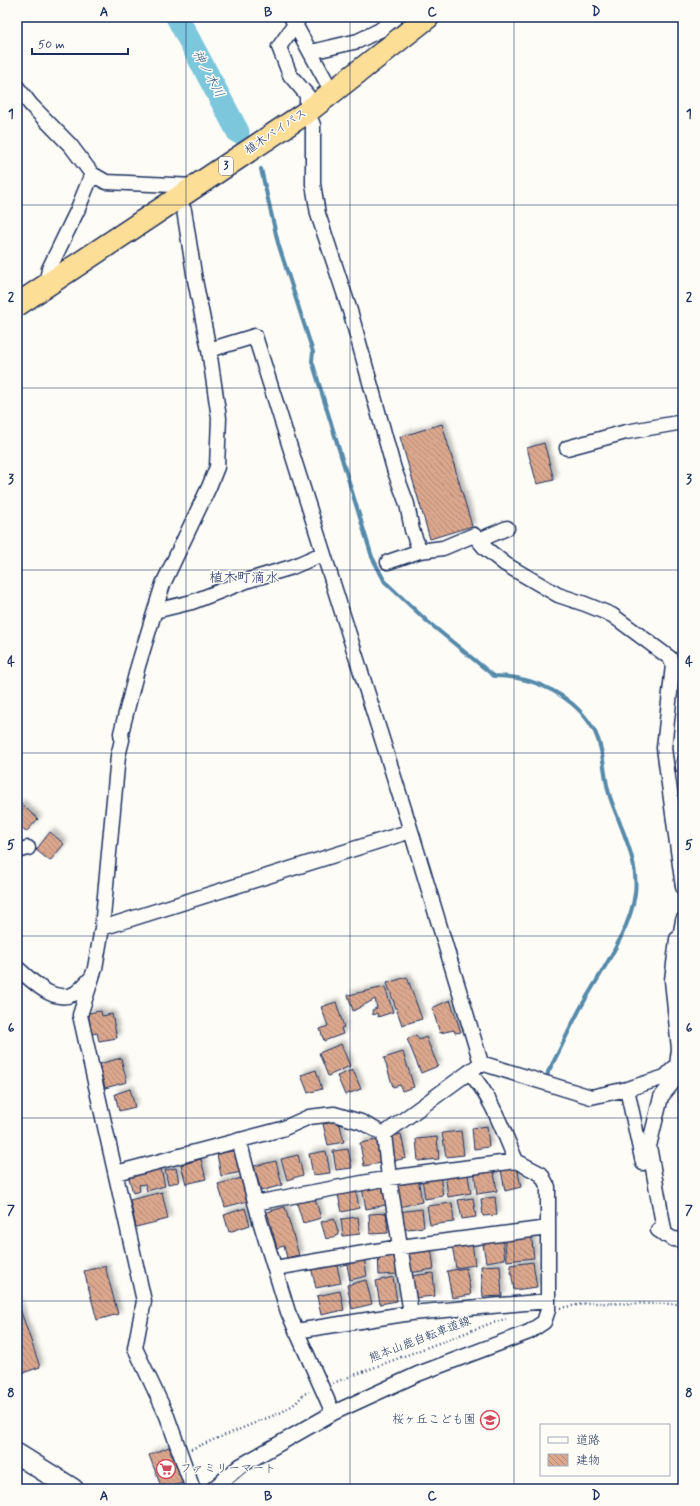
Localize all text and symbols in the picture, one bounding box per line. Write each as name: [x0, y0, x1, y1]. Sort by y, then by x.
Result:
text: A: [100, 4, 108, 21]
text: B: [264, 4, 273, 21]
text: C: [427, 4, 437, 21]
text: D: [592, 4, 601, 21]
scale bar: [32, 30, 128, 56]
text: 50 m: [38, 37, 65, 53]
water label: 神ノ木川: [188, 47, 228, 101]
street label: 植木バイパス: [242, 105, 310, 159]
text: 1: [8, 106, 14, 123]
text: 1: [686, 106, 692, 123]
road number: 3: [219, 157, 233, 175]
text: 2: [8, 289, 15, 306]
text: 2: [686, 289, 693, 306]
text: 3: [8, 471, 14, 488]
text: 3: [686, 471, 692, 488]
district label: 植木町滴水: [209, 569, 279, 587]
text: 4: [7, 654, 15, 671]
text: 4: [685, 654, 693, 671]
text: 5: [7, 837, 15, 854]
text: 5: [685, 837, 693, 854]
text: 6: [8, 1020, 15, 1037]
text: 6: [686, 1020, 693, 1037]
text: 7: [7, 1202, 15, 1219]
text: 7: [685, 1202, 693, 1219]
street label: 熊本山鹿自転車道線: [367, 1313, 473, 1367]
text: 8: [7, 1385, 15, 1402]
text: 8: [685, 1385, 693, 1402]
school or university icon: 桜ヶ丘こども園: [479, 1409, 501, 1431]
place label: 桜ヶ丘こども園: [392, 1412, 476, 1428]
legend: [540, 1424, 670, 1476]
text: 道路: [576, 1433, 600, 1449]
text: 建物: [576, 1453, 600, 1469]
supermarket icon: ファミリーマート: [155, 1458, 177, 1480]
place label: ファミリーマート: [180, 1461, 276, 1477]
text: A: [100, 1488, 108, 1505]
text: B: [264, 1488, 273, 1505]
text: C: [427, 1488, 437, 1505]
text: D: [592, 1488, 601, 1505]

